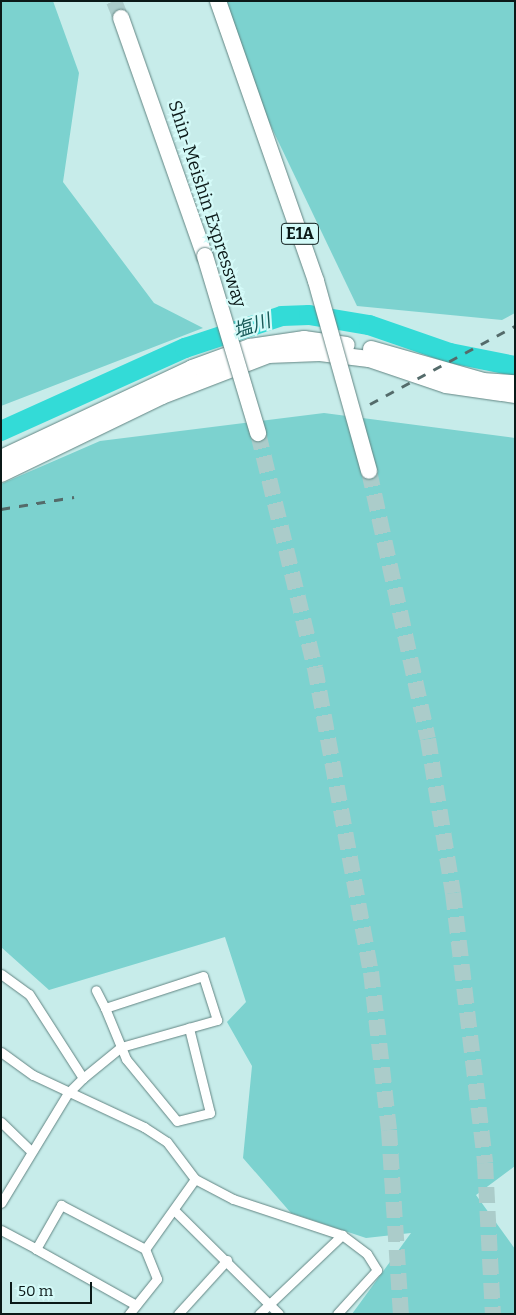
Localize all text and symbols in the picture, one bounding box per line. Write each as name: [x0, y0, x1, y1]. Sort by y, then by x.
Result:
street label: Shin-Meishin Expressway: [163, 98, 251, 310]
road number: E1A: [280, 220, 320, 248]
water label: 塩川: [230, 309, 274, 343]
scale bar: [12, 1272, 95, 1304]
text: 50 m: [18, 1282, 53, 1300]

